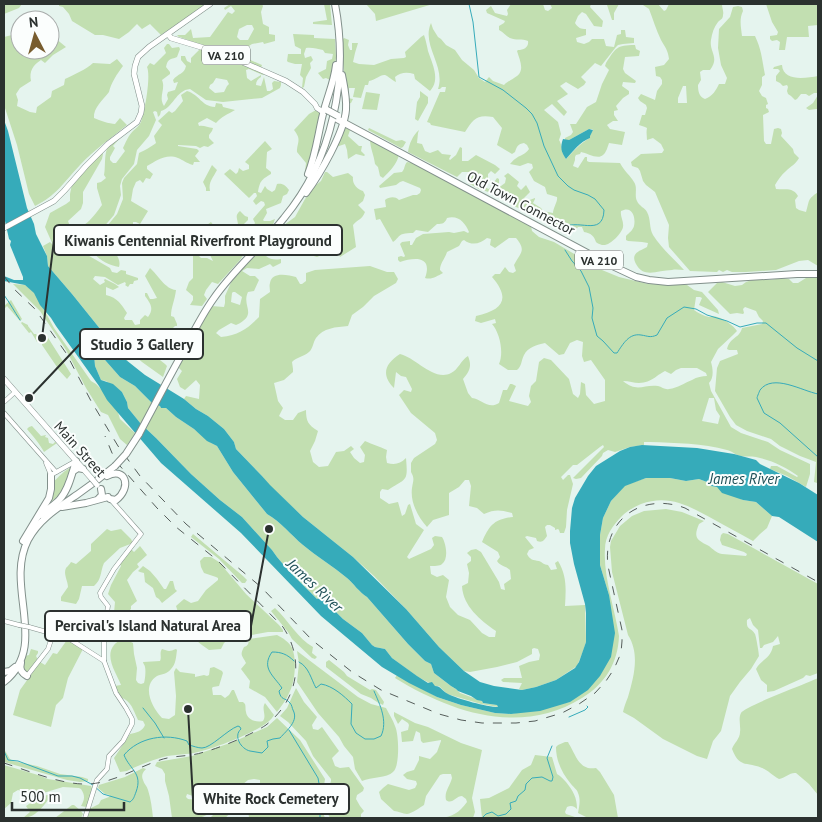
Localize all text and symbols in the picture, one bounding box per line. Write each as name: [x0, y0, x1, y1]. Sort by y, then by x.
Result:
north arrow: [10, 10, 60, 60]
text: N: [28, 13, 39, 32]
road number: VA 210: [202, 46, 250, 64]
street label: Old Town Connector: [464, 167, 578, 239]
callout: Kiwanis Centennial Riverfront Playground: [54, 225, 342, 255]
text: Kiwanis Centennial Riverfront Playground: [64, 231, 332, 250]
road number: VA 210: [575, 250, 623, 270]
callout: Studio 3 Gallery: [80, 329, 203, 359]
text: Studio 3 Gallery: [91, 335, 194, 354]
street label: Main Street: [50, 417, 110, 481]
water label: James River: [708, 469, 780, 488]
water label: James River: [282, 553, 348, 617]
callout: Percival's Island Natural Area: [45, 611, 251, 641]
text: Percival's Island Natural Area: [55, 616, 241, 635]
scale bar: [12, 780, 125, 812]
callout: White Rock Cemetery: [193, 784, 349, 814]
text: 500 m: [20, 787, 61, 806]
text: White Rock Cemetery: [203, 789, 340, 808]

